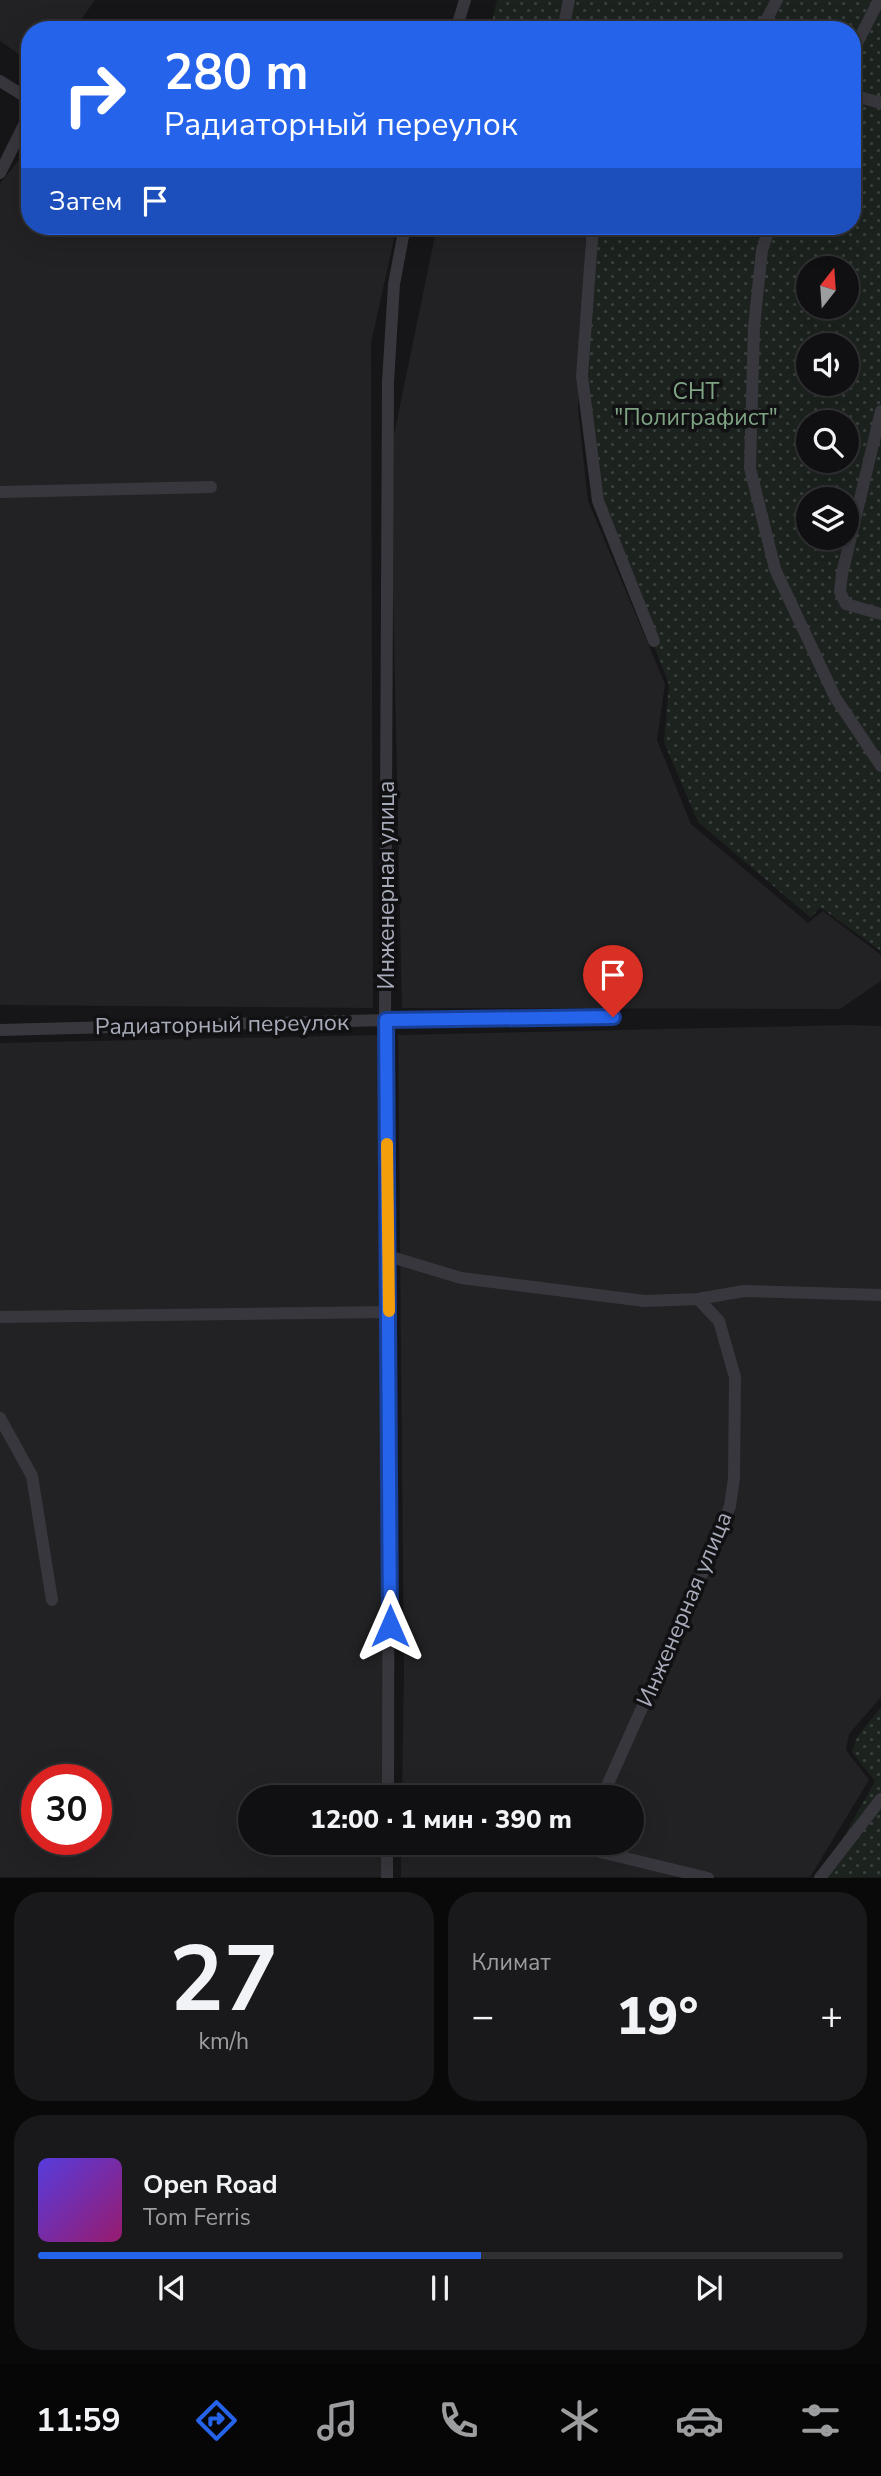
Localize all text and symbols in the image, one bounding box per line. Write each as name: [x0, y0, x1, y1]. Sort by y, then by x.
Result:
text: 280 m: [164, 39, 308, 106]
icon: right: [49, 49, 140, 140]
text: Радиаторный переулок: [164, 103, 518, 146]
icon: arrive: [136, 182, 174, 220]
text: Затем: [49, 184, 122, 219]
north arrow: [796, 256, 859, 318]
map controls: [796, 256, 859, 550]
button: sound: [796, 333, 859, 396]
park label: СНТ "Полиграфист": [614, 376, 778, 433]
button: search: [796, 410, 859, 473]
button: layers: [796, 487, 859, 550]
street label: Инженерная улица: [371, 780, 402, 990]
pin: [583, 945, 643, 1017]
icon: arrive: [594, 956, 632, 994]
street label: Радиаторный переулок: [95, 1007, 350, 1042]
street label: Инженерная улица: [629, 1507, 740, 1711]
position arrow: [353, 1589, 427, 1663]
speed limit sign: 30: [21, 1764, 112, 1855]
text: 12:00 · 1 мин · 390 m: [310, 1802, 572, 1837]
text: 27: [169, 1918, 278, 2042]
text: Климат: [472, 1947, 551, 1978]
text: 19°: [616, 1981, 698, 2052]
text: −: [472, 1991, 494, 2042]
text: +: [820, 1991, 843, 2042]
text: km/h: [198, 2026, 249, 2057]
text: Open Road: [143, 2167, 278, 2202]
text: Tom Ferris: [143, 2202, 251, 2233]
icon: previous: [153, 2269, 191, 2307]
icon: pause: [421, 2269, 459, 2307]
icon: next: [690, 2269, 728, 2307]
icon: directions: [192, 2396, 241, 2445]
icon: music: [313, 2396, 362, 2445]
icon: phone: [434, 2396, 483, 2445]
icon: climate: [555, 2396, 604, 2445]
icon: car: [675, 2396, 724, 2445]
icon: filters: [796, 2396, 845, 2445]
text: 11:59: [36, 2399, 121, 2442]

